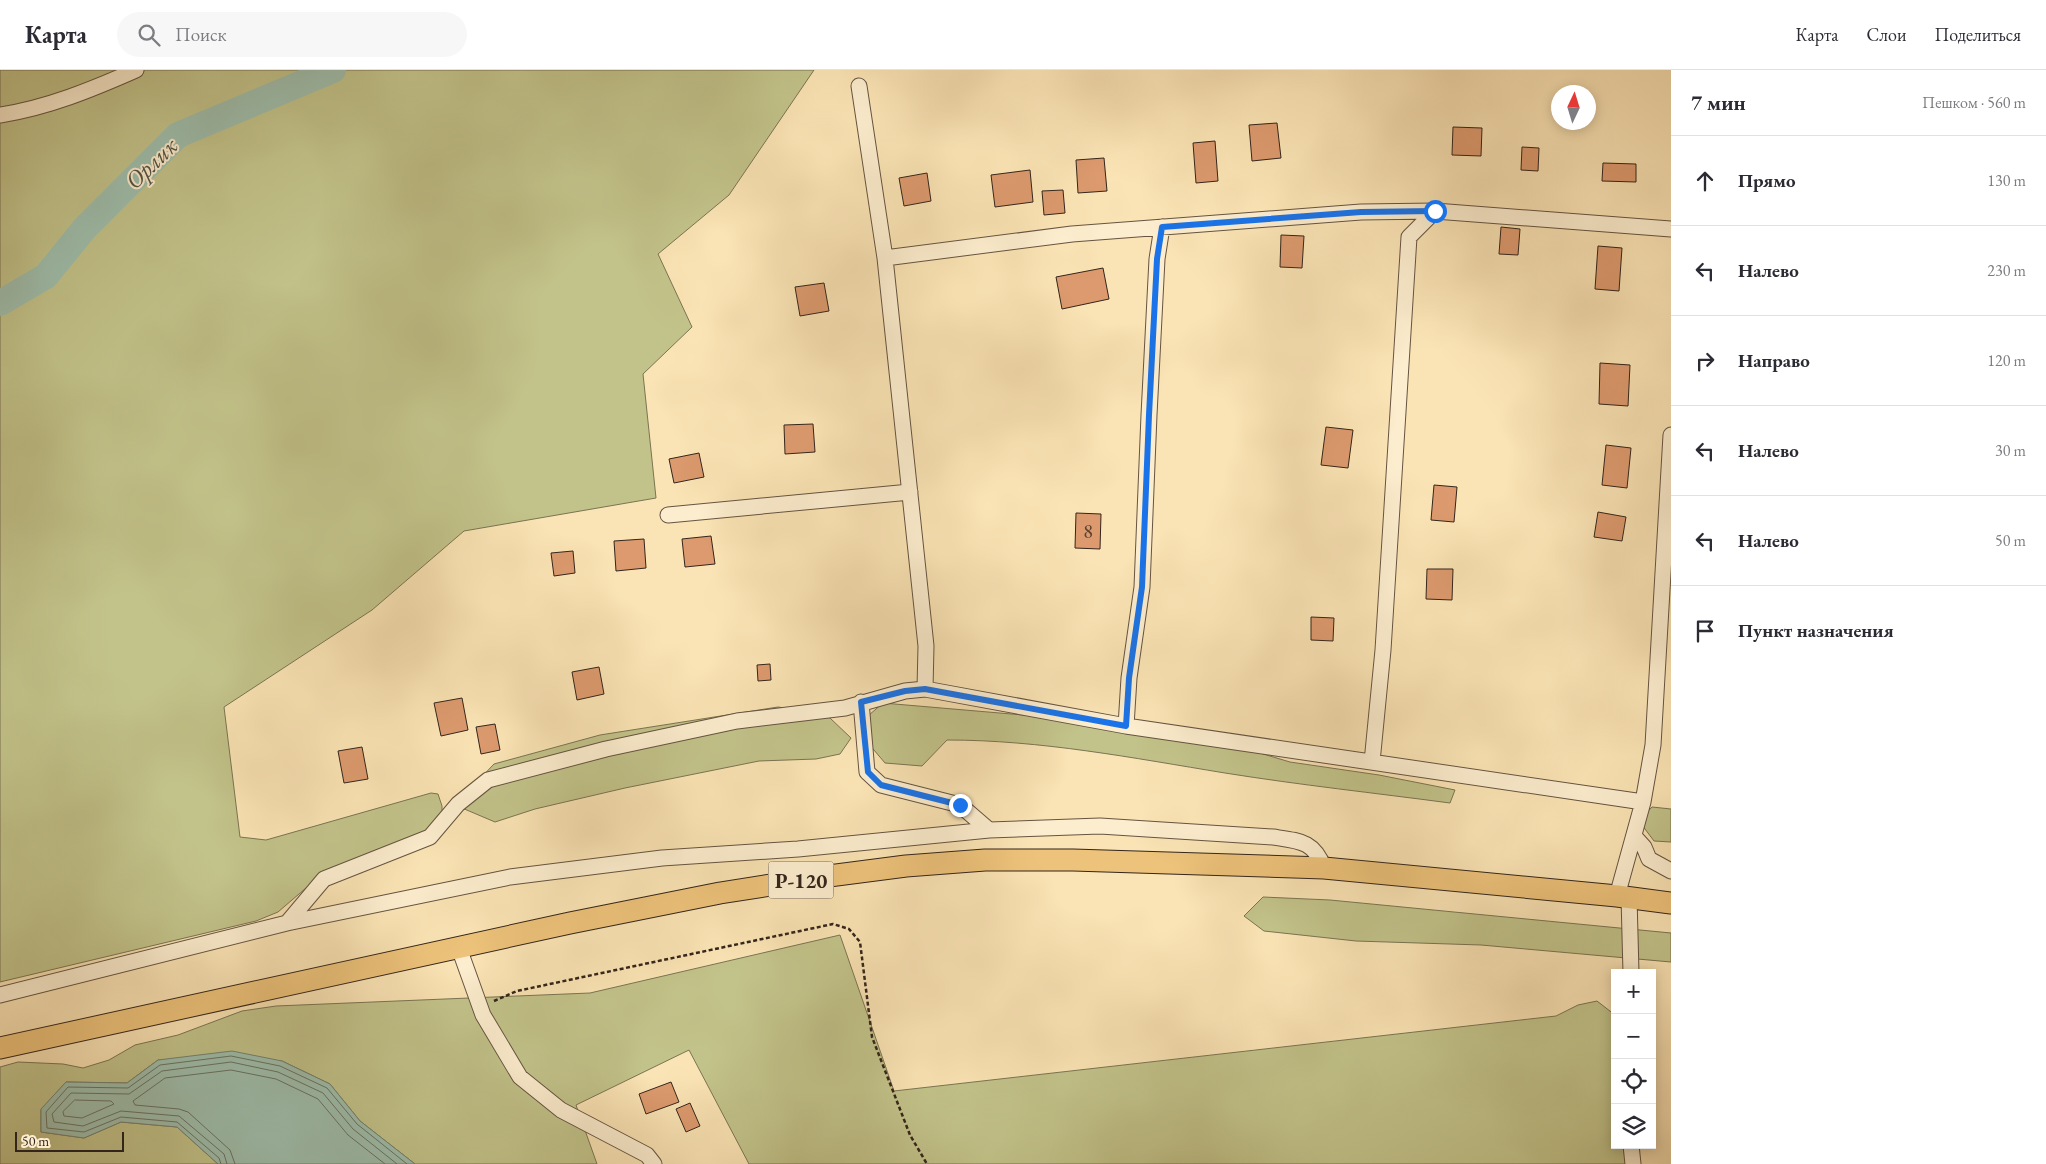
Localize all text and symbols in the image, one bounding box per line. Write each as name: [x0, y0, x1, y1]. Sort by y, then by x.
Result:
search box: [117, 12, 467, 57]
text: Карта: [25, 19, 87, 50]
icon: search: [135, 21, 163, 49]
text: Поиск: [175, 22, 227, 47]
text: Карта: [1796, 23, 1839, 46]
text: Слои: [1867, 23, 1906, 46]
text: Поделиться: [1934, 23, 2021, 46]
north arrow: [1551, 85, 1596, 130]
text: 7 мин: [1691, 89, 1746, 116]
text: Пешком · 560 m: [1922, 92, 2026, 113]
water label: Орлик: [118, 130, 184, 196]
icon: ahead: [1691, 167, 1719, 195]
text: Прямо: [1738, 168, 1796, 193]
text: 130 m: [1987, 170, 2026, 191]
route start: [1424, 200, 1447, 223]
icon: left: [1691, 257, 1719, 285]
text: Налево: [1738, 258, 1799, 283]
text: 230 m: [1987, 260, 2026, 281]
icon: right: [1691, 347, 1719, 375]
text: Направо: [1738, 348, 1810, 373]
text: 120 m: [1987, 350, 2026, 371]
icon: left: [1691, 437, 1719, 465]
text: Налево: [1738, 438, 1799, 463]
text: 30 m: [1995, 440, 2026, 461]
house number: 8: [1083, 518, 1093, 544]
icon: left: [1691, 527, 1719, 555]
text: Налево: [1738, 528, 1799, 553]
text: 50 m: [1995, 530, 2026, 551]
icon: arrive: [1691, 617, 1719, 645]
text: Пункт назначения: [1738, 618, 1894, 643]
route end: [949, 794, 972, 817]
road number: Р-120: [768, 862, 834, 898]
map controls: [1611, 969, 1656, 1149]
button: +: [1611, 969, 1656, 1014]
button: −: [1611, 1014, 1656, 1059]
button: locate: [1611, 1059, 1656, 1104]
button: layers: [1611, 1104, 1656, 1149]
scale bar: [15, 1129, 124, 1152]
text: 50 m: [22, 1132, 49, 1150]

